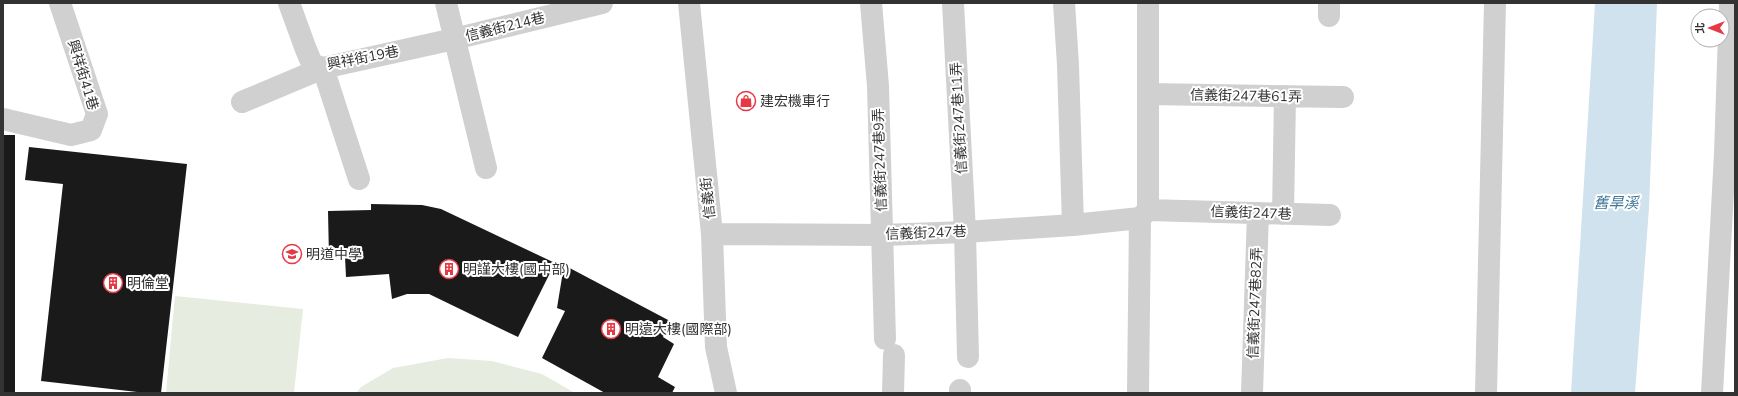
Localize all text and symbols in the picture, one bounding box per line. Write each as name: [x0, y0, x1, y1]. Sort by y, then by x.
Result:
street label: 信義街214巷: [463, 8, 547, 46]
north arrow: [1690, 8, 1730, 48]
text: 北: [1693, 23, 1708, 34]
street label: 興祥街41巷: [63, 37, 103, 113]
street label: 興祥街19巷: [325, 42, 401, 74]
street label: 信義街247巷11弄: [947, 62, 971, 174]
street label: 信義街247巷61弄: [1190, 86, 1302, 106]
shop icon: 建宏機車行: [735, 90, 757, 112]
place label: 建宏機車行: [760, 92, 830, 111]
street label: 信義街247巷9弄: [869, 108, 891, 212]
street label: 信義街: [696, 176, 720, 220]
water label: 舊旱溪: [1593, 193, 1640, 213]
street label: 信義街247巷: [1210, 202, 1292, 224]
street label: 信義街247巷: [885, 222, 967, 244]
school or university icon: 明道中學: [281, 243, 303, 265]
place label: 明道中學: [306, 245, 362, 264]
street label: 信義街247巷82弄: [1244, 247, 1266, 359]
building icon: 明謹大樓(國中部): [438, 258, 460, 280]
place label: 明謹大樓(國中部): [463, 260, 570, 279]
building icon: 明倫堂: [102, 272, 124, 294]
place label: 明倫堂: [127, 274, 169, 293]
building icon: 明遠大樓(國際部): [600, 318, 622, 340]
place label: 明遠大樓(國際部): [625, 320, 732, 339]

